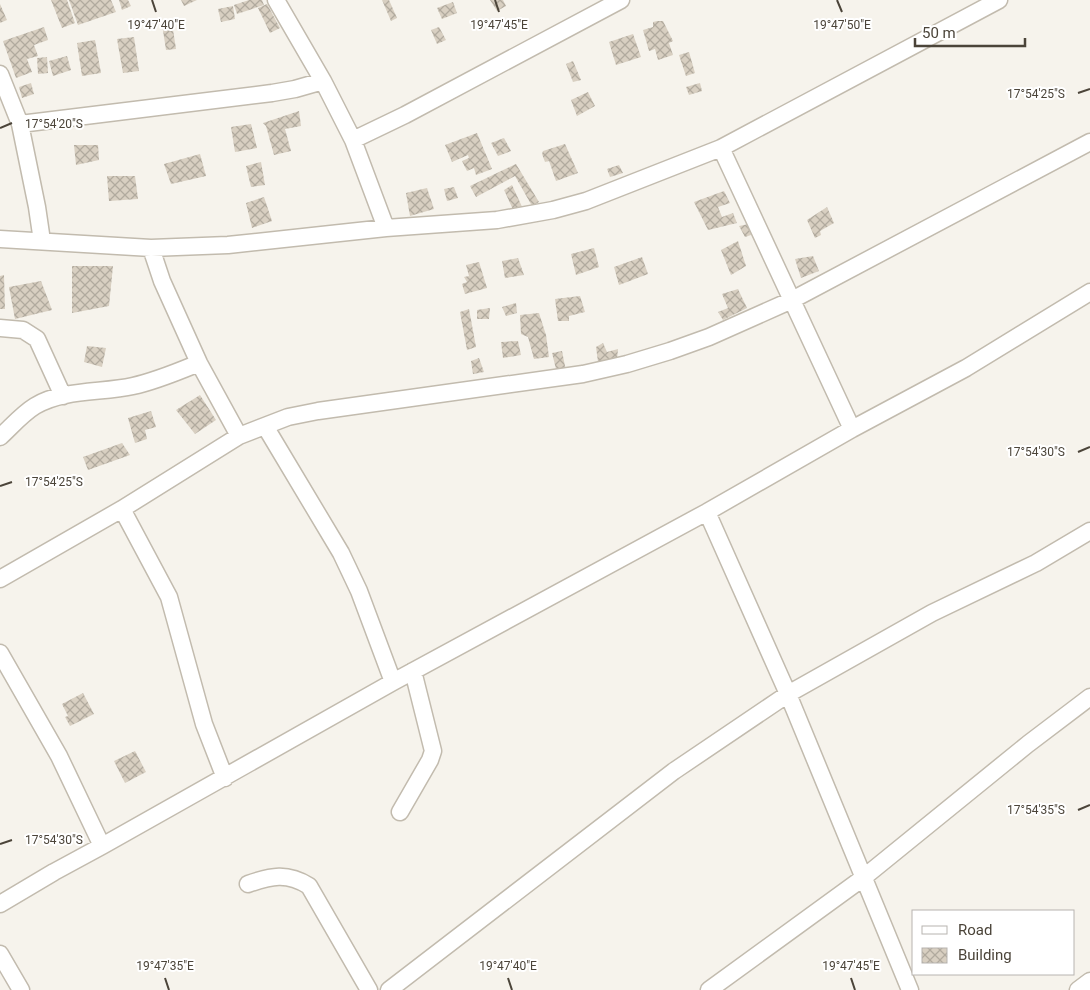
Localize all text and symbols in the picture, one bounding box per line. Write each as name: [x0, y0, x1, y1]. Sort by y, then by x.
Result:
scale bar: [915, 15, 1025, 47]
text: 19°47'40"E: [127, 18, 185, 32]
text: 19°47'45"E: [470, 18, 528, 32]
text: 19°47'50"E: [813, 18, 871, 32]
text: 50 m: [922, 24, 956, 42]
text: 17°54'25"S: [1007, 87, 1065, 101]
text: 17°54'20"S: [25, 117, 83, 131]
text: 17°54'30"S: [1007, 445, 1065, 459]
text: 17°54'25"S: [25, 475, 83, 489]
text: 17°54'35"S: [1007, 803, 1065, 817]
text: 17°54'30"S: [25, 833, 83, 847]
legend: [912, 910, 1075, 975]
text: Road: [958, 921, 992, 939]
text: Building: [958, 946, 1012, 964]
text: 19°47'35"E: [136, 959, 194, 973]
text: 19°47'40"E: [479, 959, 537, 973]
text: 19°47'45"E: [822, 959, 880, 973]

